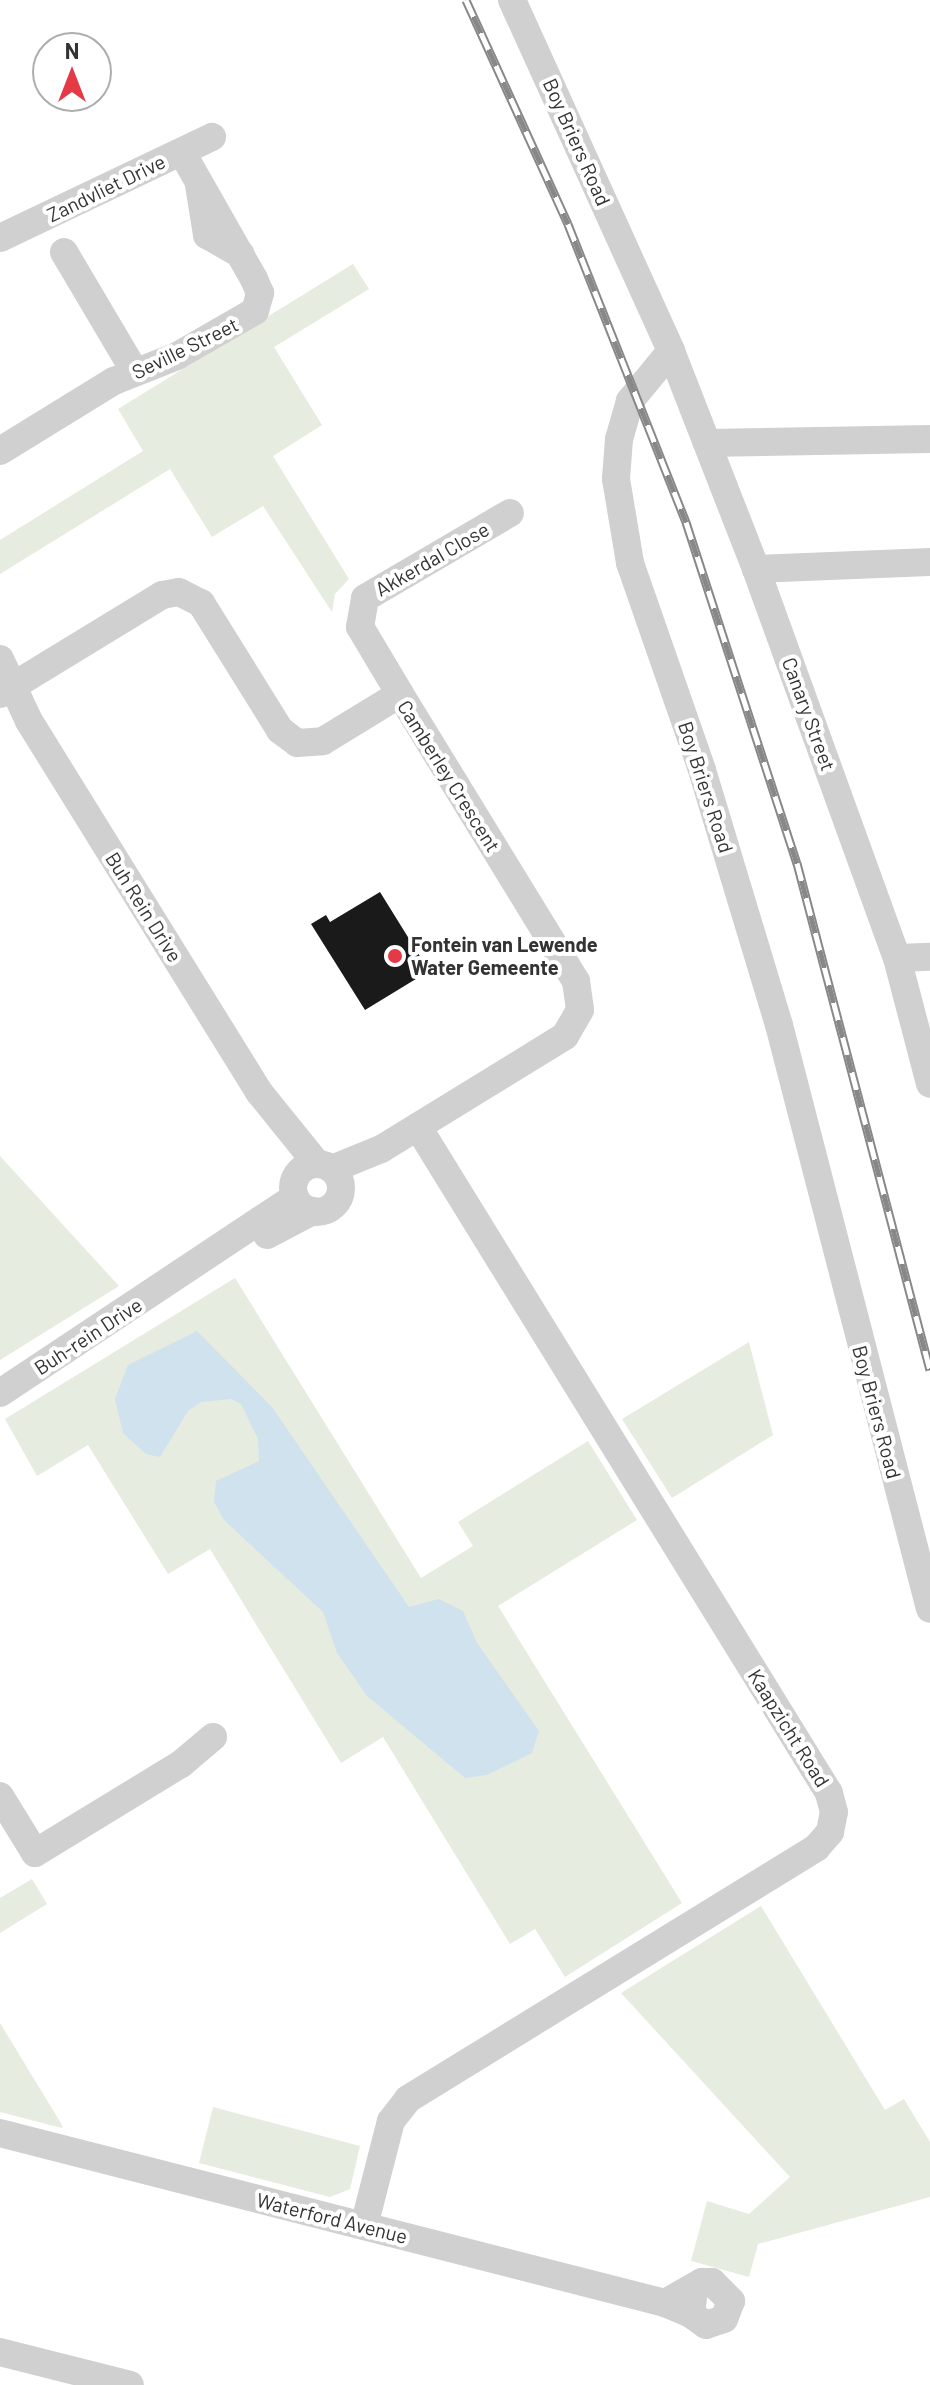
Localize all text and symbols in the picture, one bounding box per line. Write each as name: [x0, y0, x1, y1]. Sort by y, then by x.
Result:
north arrow: [32, 32, 112, 112]
text: N: [65, 37, 79, 63]
street label: Boy Briers Road: [538, 75, 616, 209]
street label: Zandvliet Drive: [43, 149, 169, 227]
street label: Seville Street: [128, 312, 242, 384]
street label: Akkerdal Close: [371, 517, 493, 601]
street label: Canary Street: [777, 654, 841, 774]
street label: Camberley Crescent: [393, 696, 505, 856]
street label: Boy Briers Road: [673, 718, 739, 856]
street label: Buh Rein Drive: [101, 848, 187, 966]
place label: Fontein van Lewende Water Gemeente: [411, 932, 598, 979]
marker: Fontein van Lewende Water Gemeente: [386, 947, 404, 965]
street label: Buh-rein Drive: [30, 1292, 146, 1380]
street label: Boy Briers Road: [848, 1343, 906, 1481]
street label: Kaapzicht Road: [743, 1665, 835, 1791]
street label: Waterford Avenue: [254, 2188, 410, 2248]

